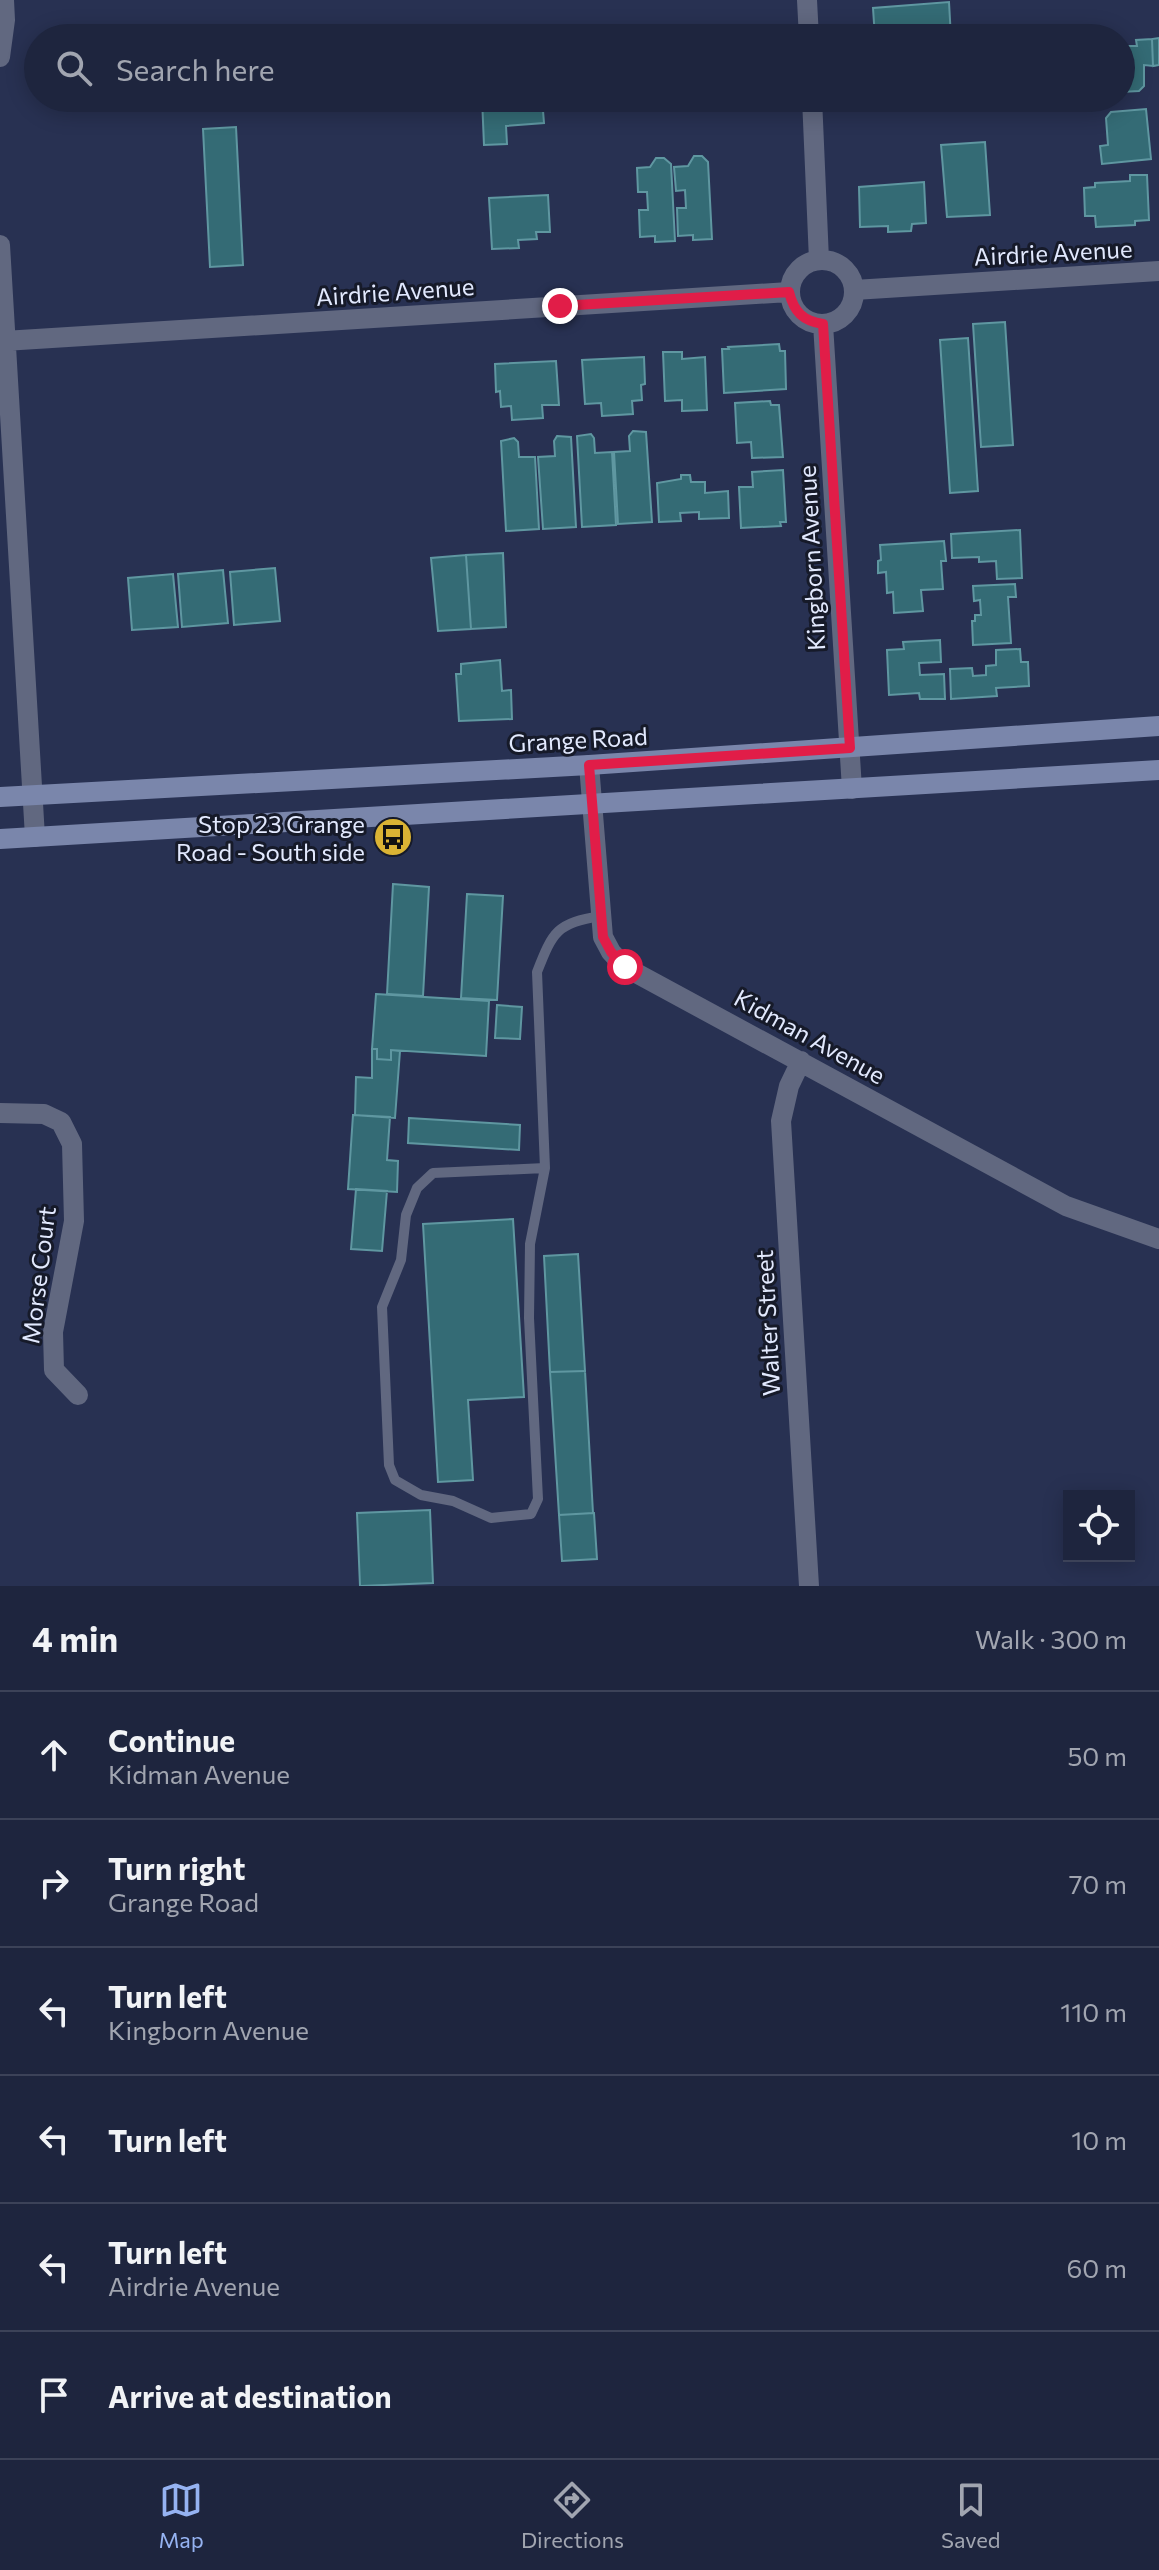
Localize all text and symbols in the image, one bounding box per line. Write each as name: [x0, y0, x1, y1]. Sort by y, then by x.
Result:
search box: [24, 24, 1135, 112]
icon: search: [52, 46, 96, 90]
text: Search here: [116, 50, 275, 87]
street label: Airdrie Avenue: [973, 233, 1133, 271]
street label: Airdrie Avenue: [315, 271, 475, 311]
route end: [542, 288, 578, 324]
street label: Kingborn Avenue: [792, 465, 830, 651]
street label: Grange Road: [508, 721, 648, 757]
place label: Stop 23 Grange Road - South side: [176, 809, 365, 866]
bus stop icon: Stop 23 Grange Road - South side: [372, 816, 414, 858]
route start: [607, 949, 643, 985]
street label: Kidman Avenue: [730, 983, 890, 1089]
street label: Morse Court: [15, 1204, 61, 1345]
street label: Walter Street: [749, 1249, 785, 1397]
map controls: [1063, 1490, 1135, 1562]
button: locate: [1063, 1490, 1135, 1562]
text: 4 min: [32, 1617, 118, 1659]
text: Walk · 300 m: [975, 1623, 1127, 1654]
text: Continue: [108, 1721, 235, 1758]
icon: ahead: [32, 1733, 76, 1777]
text: 50 m: [1067, 1740, 1127, 1771]
text: Kidman Avenue: [108, 1758, 290, 1789]
text: Turn right: [108, 1849, 245, 1886]
icon: right: [32, 1861, 76, 1905]
text: 70 m: [1069, 1868, 1127, 1899]
text: Grange Road: [108, 1886, 259, 1917]
text: Turn left: [108, 1977, 227, 2014]
icon: left: [32, 1989, 76, 2033]
text: 110 m: [1060, 1996, 1127, 2027]
text: Kingborn Avenue: [108, 2014, 309, 2045]
icon: left: [32, 2117, 76, 2161]
text: Turn left: [108, 2121, 227, 2158]
text: 10 m: [1071, 2124, 1127, 2155]
text: Turn left: [108, 2233, 227, 2270]
icon: left: [32, 2245, 76, 2289]
text: 60 m: [1067, 2252, 1127, 2283]
text: Airdrie Avenue: [108, 2270, 280, 2301]
icon: arrive: [32, 2373, 76, 2417]
text: Arrive at destination: [108, 2377, 392, 2414]
tab: Map: [159, 2478, 204, 2553]
tab: Directions: [521, 2478, 624, 2553]
tab: Saved: [941, 2478, 1000, 2553]

